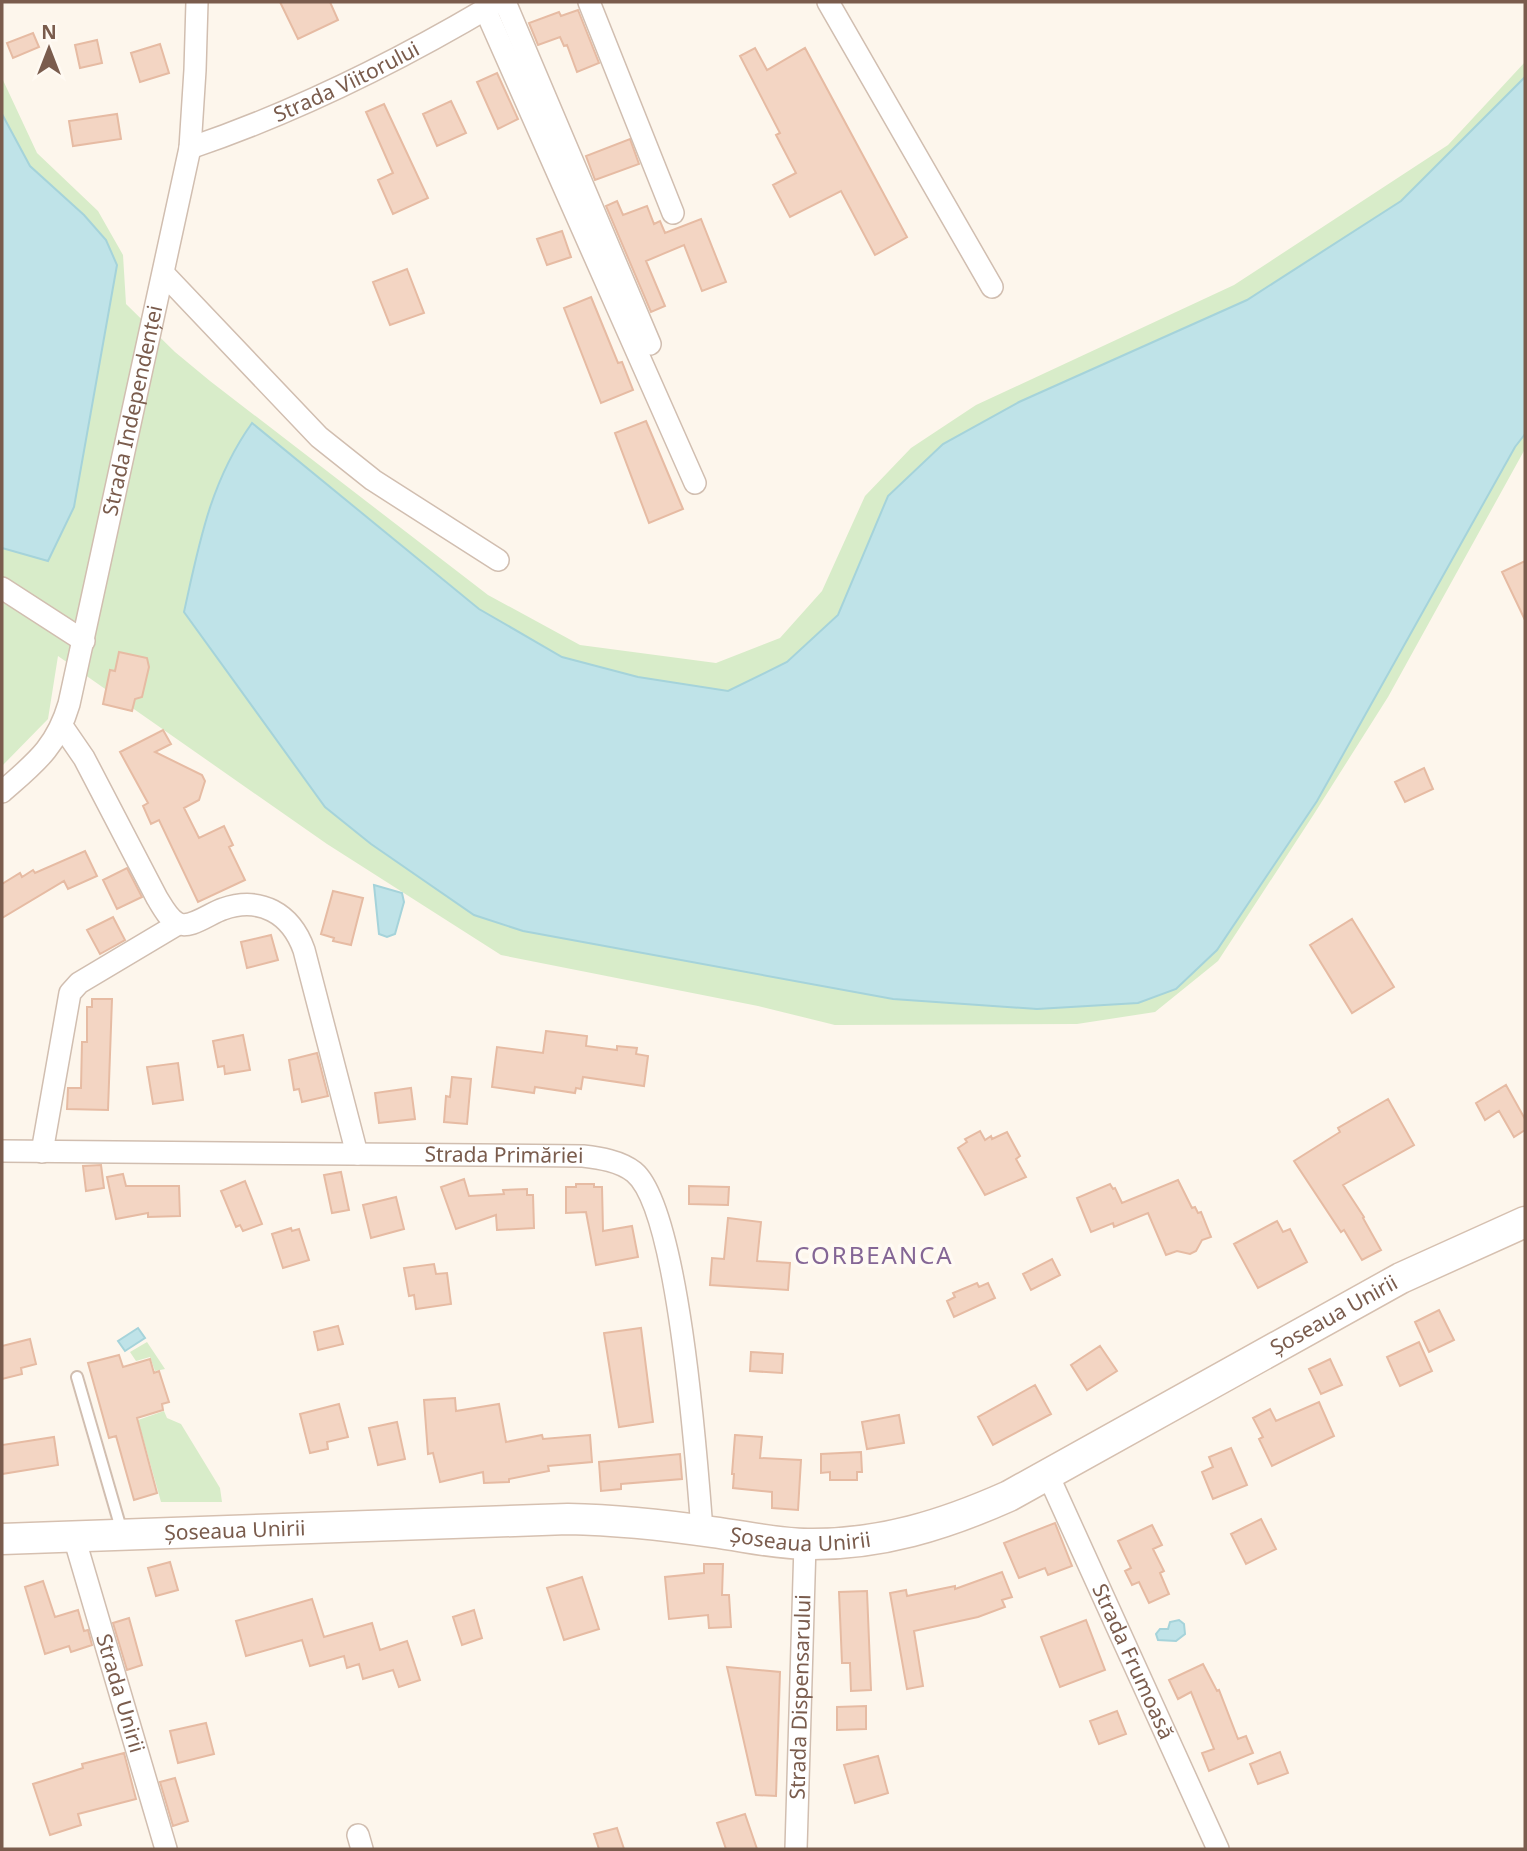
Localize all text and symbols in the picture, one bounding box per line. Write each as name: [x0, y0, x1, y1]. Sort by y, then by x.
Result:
north arrow: [14, 14, 84, 84]
text: N: [41, 19, 57, 45]
street label: Strada Viitorului: [269, 34, 424, 128]
street label: Strada Independenței: [95, 302, 168, 518]
street label: Strada Primăriei: [424, 1140, 584, 1169]
district label: CORBEANCA: [794, 1238, 954, 1271]
street label: Șoseaua Unirii: [1265, 1268, 1402, 1361]
street label: Șoseaua Unirii: [164, 1513, 306, 1546]
street label: Șoseaua Unirii: [728, 1520, 873, 1557]
street label: Strada Frumoasă: [1086, 1579, 1181, 1743]
street label: Strada Dispensarului: [782, 1594, 817, 1800]
street label: Strada Unirii: [90, 1630, 152, 1756]

